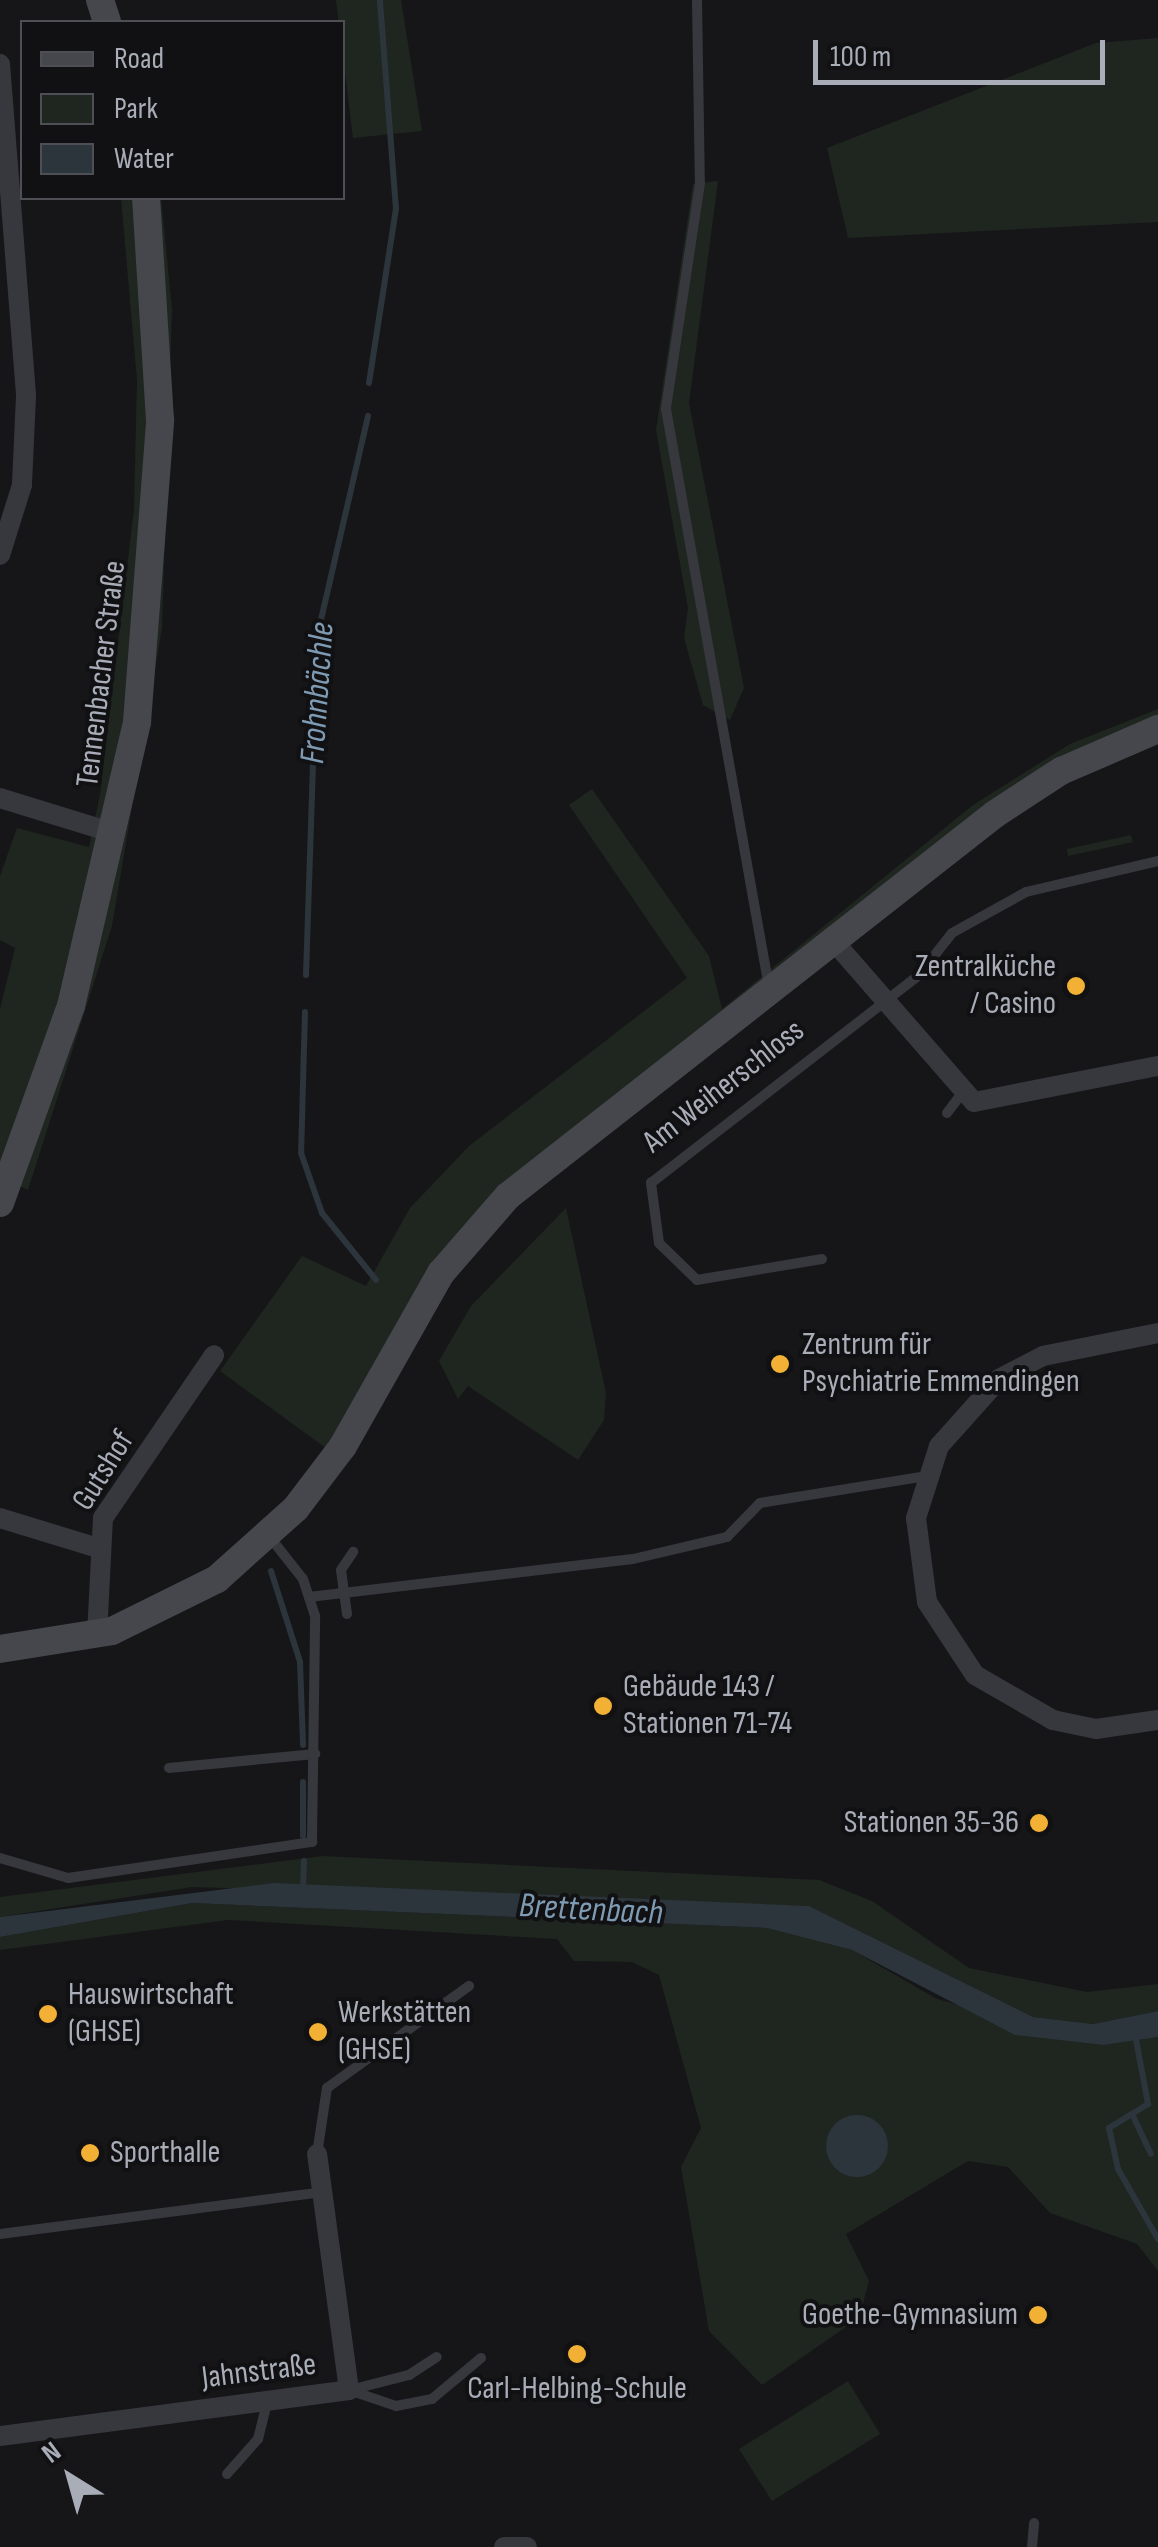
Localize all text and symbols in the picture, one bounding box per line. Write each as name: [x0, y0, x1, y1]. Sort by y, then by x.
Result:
legend: [20, 20, 345, 200]
scale bar: [818, 20, 1110, 82]
text: 100 m: [830, 39, 891, 75]
text: Road: [114, 41, 164, 77]
text: Park: [114, 91, 158, 127]
text: Water: [114, 141, 174, 177]
street label: Tennenbacher Straße: [69, 559, 135, 789]
water label: Frohnbächle: [292, 621, 344, 765]
place label: Zentralküche / Casino: [915, 949, 1056, 1024]
marker: Zentralküche / Casino: [1065, 975, 1087, 997]
street label: Am Weiherschloss: [636, 1012, 812, 1162]
place label: Zentrum für Psychiatrie Emmendingen: [802, 1327, 1080, 1402]
marker: Zentrum für Psychiatrie Emmendingen: [767, 1351, 793, 1377]
street label: Gutshof: [65, 1424, 143, 1518]
place label: Gebäude 143 / Stationen 71-74: [623, 1669, 792, 1744]
marker: Gebäude 143 / Stationen 71-74: [592, 1695, 614, 1717]
place label: Stationen 35-36: [844, 1804, 1019, 1842]
marker: Stationen 35-36: [1028, 1812, 1050, 1834]
water label: Brettenbach: [518, 1885, 664, 1935]
place label: Hauswirtschaft (GHSE): [68, 1977, 234, 2052]
place label: Werkstätten (GHSE): [338, 1995, 471, 2070]
marker: Hauswirtschaft (GHSE): [37, 2003, 59, 2025]
marker: Werkstätten (GHSE): [307, 2021, 329, 2043]
place label: Sporthalle: [110, 2134, 220, 2172]
marker: Sporthalle: [79, 2142, 101, 2164]
place label: Goethe-Gymnasium: [802, 2296, 1018, 2334]
marker: Goethe-Gymnasium: [1027, 2304, 1049, 2326]
marker: Carl-Helbing-Schule: [566, 2343, 588, 2365]
street label: Jahnstraße: [200, 2346, 318, 2398]
place label: Carl-Helbing-Schule: [467, 2370, 687, 2408]
north arrow: [20, 2427, 120, 2527]
text: N: [36, 2435, 68, 2470]

